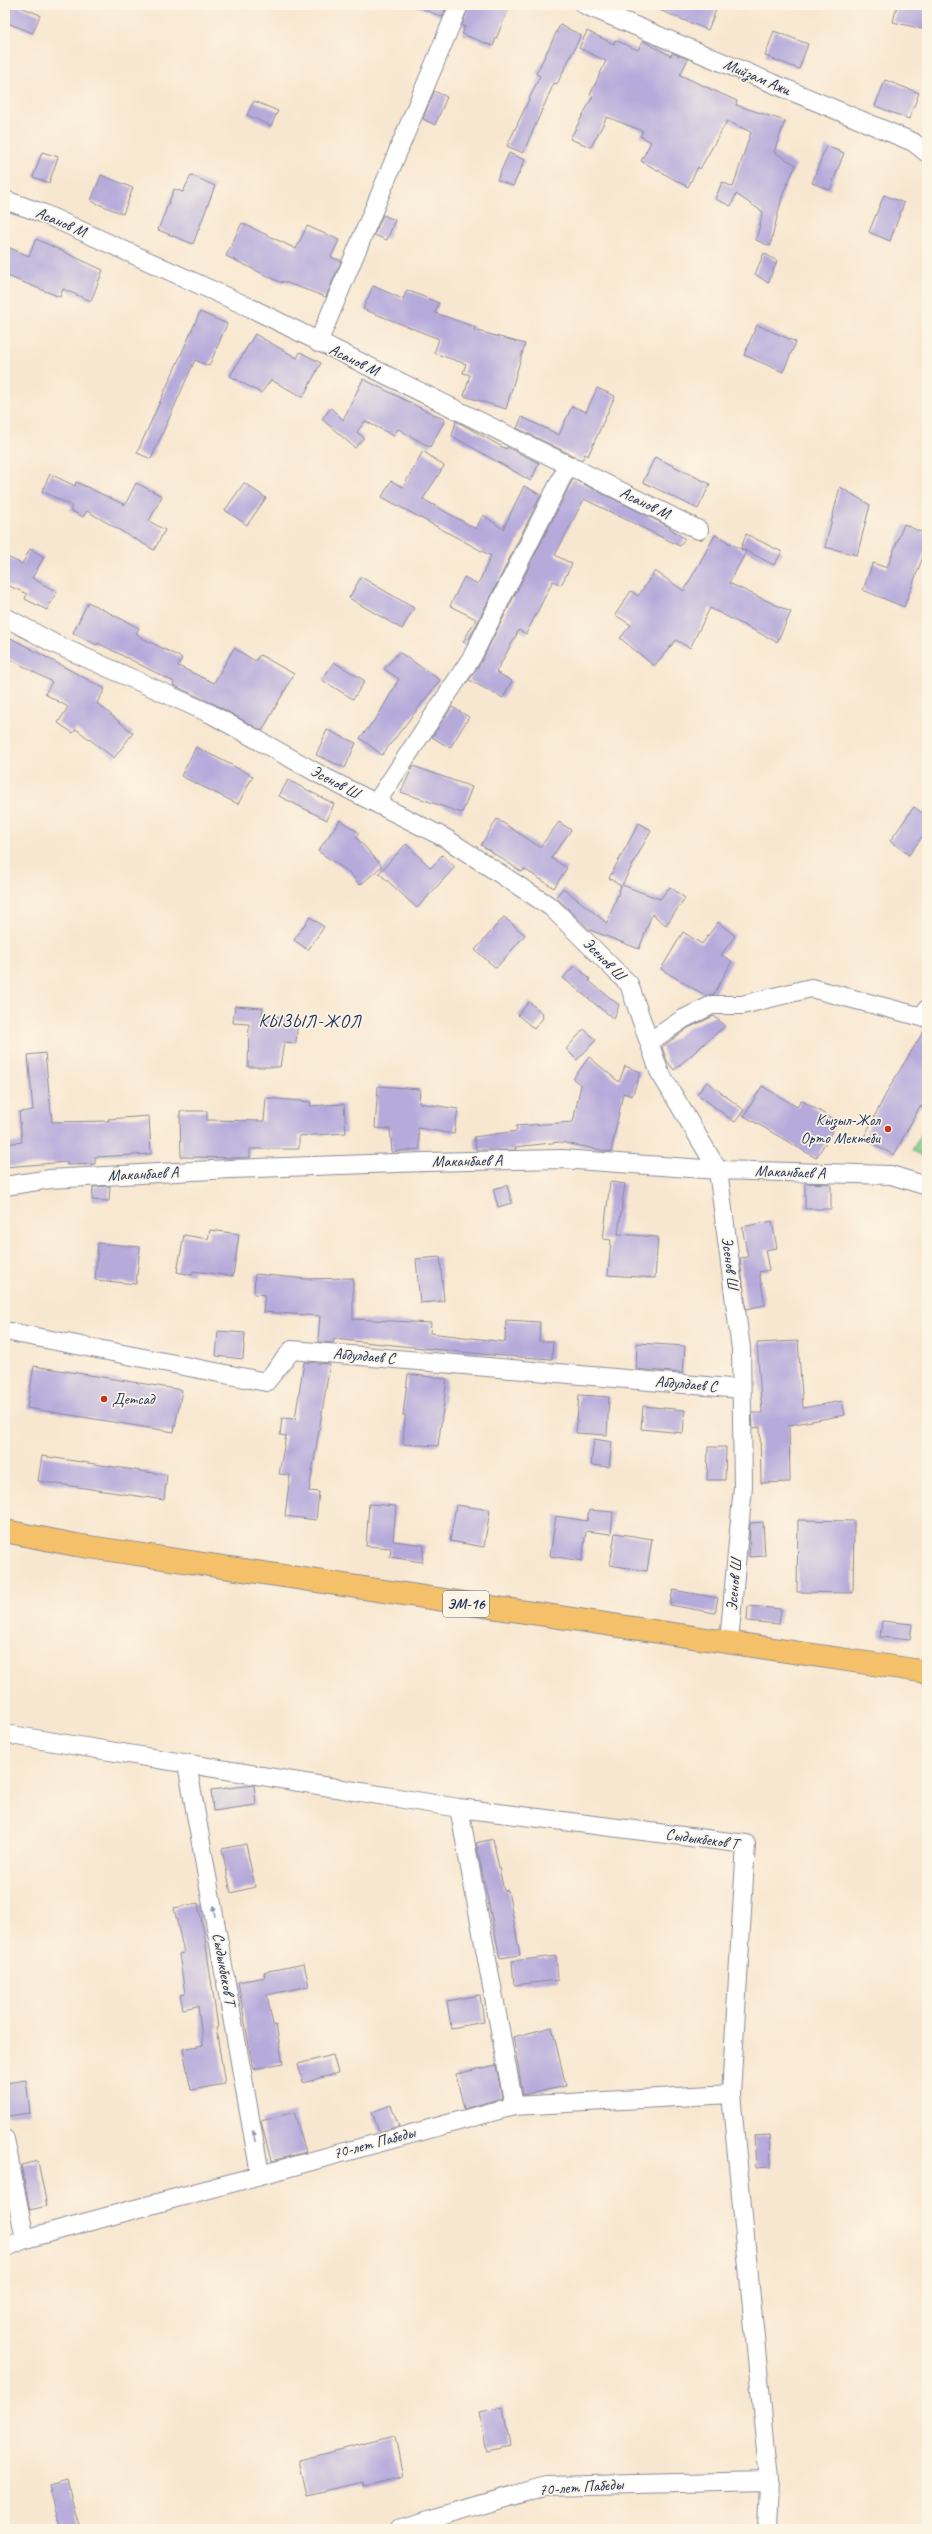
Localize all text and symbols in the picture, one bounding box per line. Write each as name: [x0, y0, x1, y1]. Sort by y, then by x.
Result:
street label: Мийзам Ажи: [720, 54, 794, 100]
street label: Асанов М: [33, 202, 91, 242]
street label: Асанов М: [326, 339, 384, 381]
street label: Асанов М: [617, 482, 675, 524]
street label: Эсенов Ш: [307, 761, 366, 805]
street label: Эсенов Ш: [578, 933, 632, 987]
district label: КЫЗЫЛ-ЖОЛ: [258, 1010, 363, 1032]
place label: Кызыл-Жол Орто Мектеби: [800, 1110, 881, 1148]
marker: Кызыл-Жол Орто Мектеби: [883, 1124, 893, 1134]
street label: Маканбаев А: [432, 1150, 503, 1172]
street label: Маканбаев А: [754, 1161, 826, 1183]
street label: Маканбаев А: [107, 1162, 180, 1186]
street label: Эсенов Ш: [717, 1236, 743, 1293]
street label: Абдулдаев С: [332, 1343, 397, 1369]
street label: Абдулдаев С: [654, 1371, 719, 1397]
place label: Детсад: [112, 1389, 156, 1409]
marker: Детсад: [99, 1394, 109, 1404]
street label: Эсенов Ш: [722, 1555, 747, 1612]
road number: ЭМ-16: [443, 1591, 489, 1617]
street label: Сыдыкбеков Т: [664, 1824, 743, 1855]
one-way arrow: [210, 1905, 216, 1918]
street label: Сыдыкбеков Т: [208, 1931, 241, 2010]
street label: 70-лет Пабеды: [331, 2122, 419, 2164]
one-way arrow: [250, 2130, 256, 2142]
street label: 70-лет Пабеды: [538, 2474, 625, 2500]

